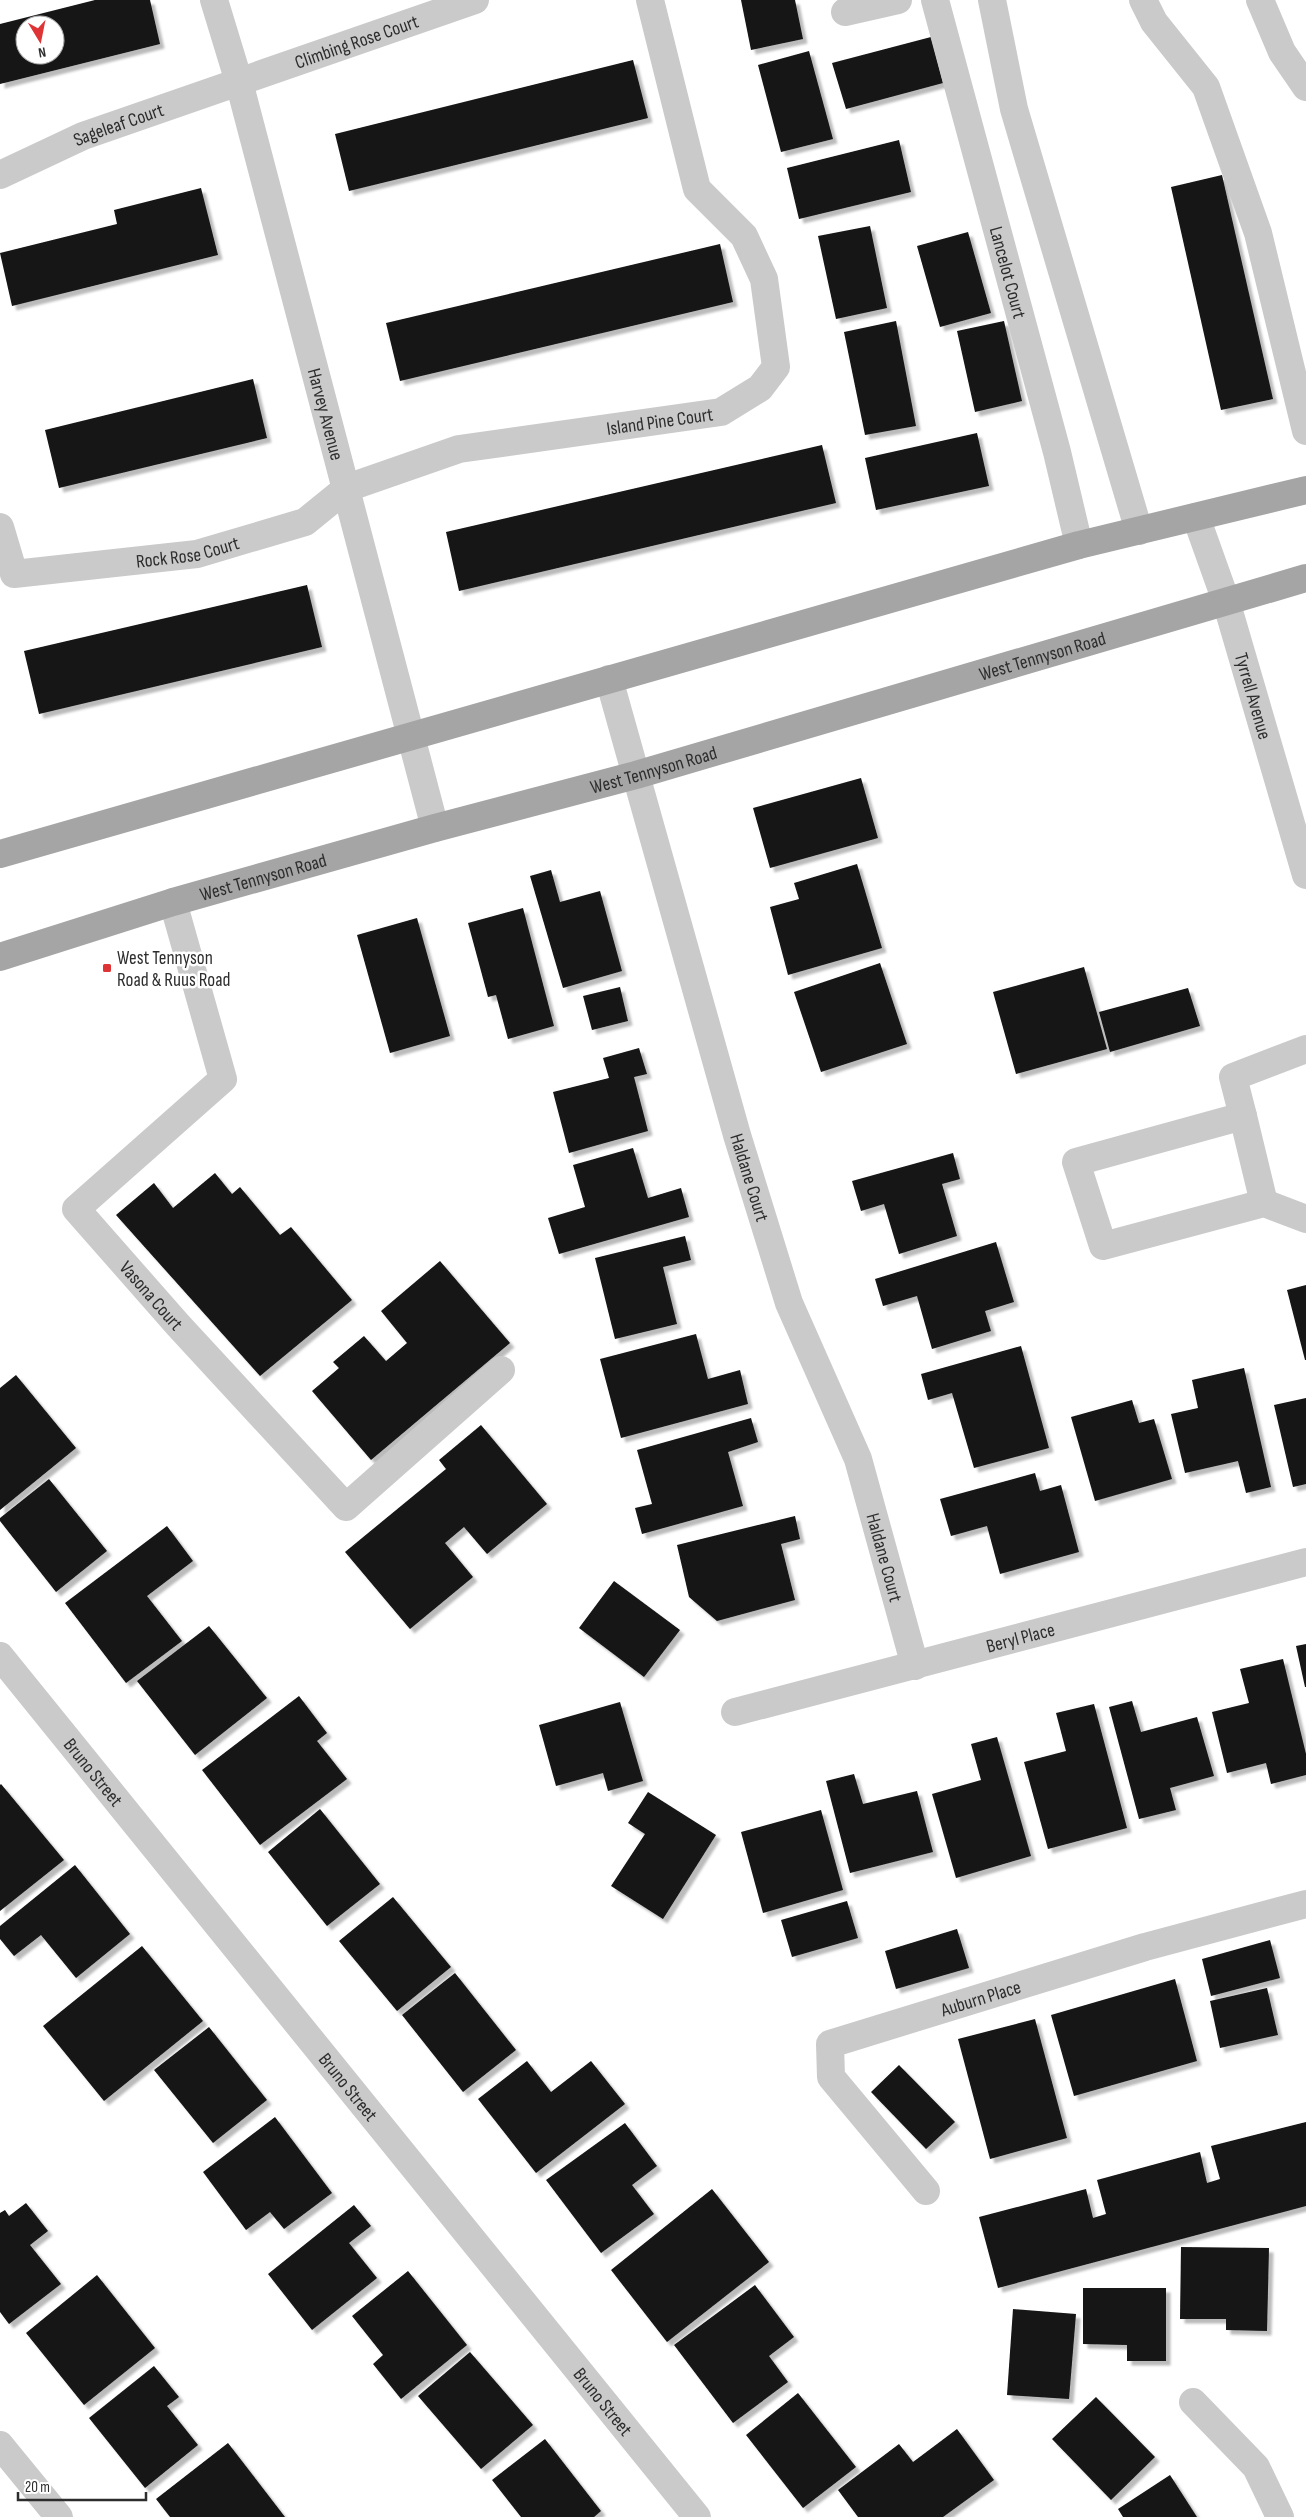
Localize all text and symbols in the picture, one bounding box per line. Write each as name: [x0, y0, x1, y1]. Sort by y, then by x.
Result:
street label: Climbing Rose Court: [292, 10, 422, 75]
north arrow: [15, 15, 65, 65]
text: N: [37, 43, 47, 61]
street label: Sageleaf Court: [70, 99, 167, 152]
street label: Lancelot Court: [984, 224, 1030, 321]
street label: Harvey Avenue: [302, 366, 348, 463]
street label: Island Pine Court: [605, 403, 715, 441]
street label: Rock Rose Court: [135, 532, 242, 574]
street label: West Tennyson Road: [977, 628, 1108, 686]
street label: Tyrrell Avenue: [1229, 650, 1276, 742]
street label: West Tennyson Road: [588, 742, 720, 800]
street label: West Tennyson Road: [197, 849, 329, 907]
place label: West Tennyson Road & Ruus Road: [117, 947, 230, 992]
marker: West Tennyson Road & Ruus Road: [101, 962, 113, 974]
street label: Haldane Court: [724, 1131, 773, 1225]
street label: Vasona Court: [114, 1257, 188, 1336]
street label: Haldane Court: [860, 1511, 907, 1605]
street label: Beryl Place: [984, 1619, 1057, 1658]
street label: Bruno Street: [58, 1734, 127, 1812]
street label: Auburn Place: [937, 1976, 1024, 2023]
street label: Bruno Street: [313, 2049, 382, 2126]
street label: Bruno Street: [568, 2364, 637, 2441]
scale bar: [18, 2470, 145, 2502]
text: 20 m: [25, 2478, 50, 2497]

